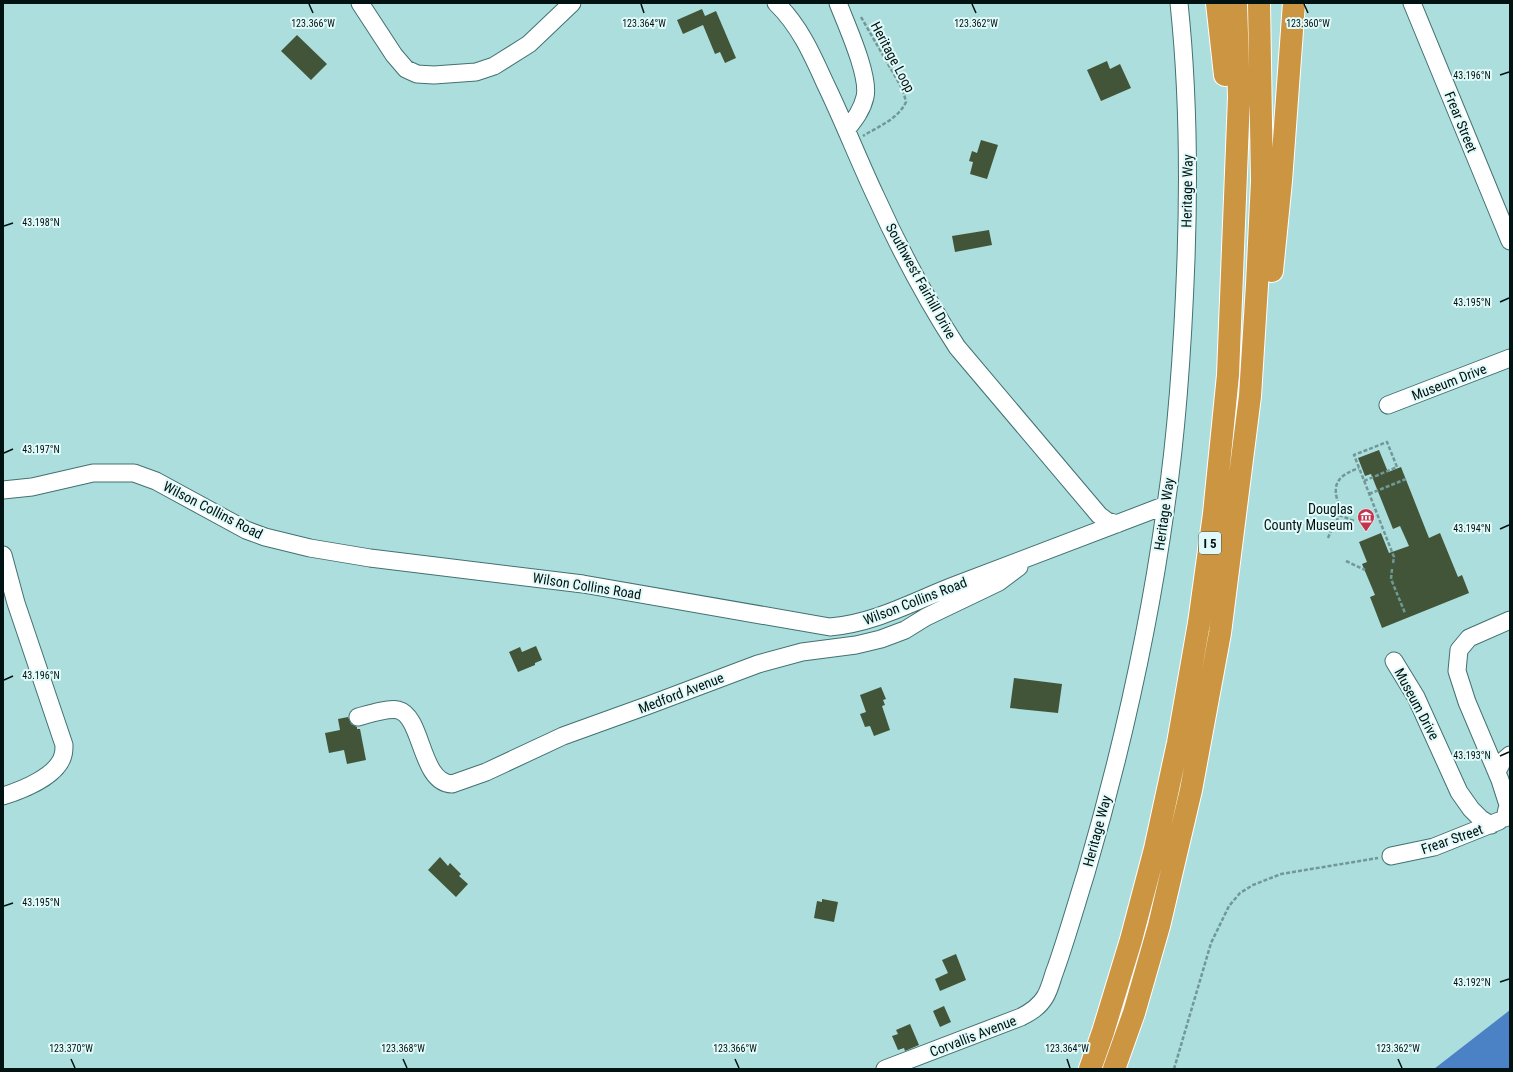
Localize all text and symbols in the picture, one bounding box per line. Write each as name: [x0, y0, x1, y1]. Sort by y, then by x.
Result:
text: 123.366°W: [291, 18, 335, 29]
text: 123.364°W: [622, 18, 666, 29]
text: 123.362°W: [954, 18, 998, 29]
text: 123.360°W: [1286, 18, 1330, 29]
street label: Heritage Loop: [868, 19, 918, 95]
text: 43.196°N: [1453, 70, 1491, 81]
street label: Frear Street: [1442, 89, 1480, 155]
street label: Heritage Way: [1178, 154, 1196, 228]
text: 43.198°N: [22, 217, 60, 228]
street label: Southwest Fairhill Drive: [883, 220, 960, 342]
text: 43.195°N: [1453, 297, 1491, 308]
street label: Museum Drive: [1409, 360, 1489, 404]
text: 43.197°N: [22, 444, 60, 455]
street label: Heritage Way: [1151, 477, 1177, 551]
street label: Wilson Collins Road: [161, 478, 265, 542]
place label: Douglas County Museum: [1264, 501, 1353, 533]
museum icon: Douglas County Museum: [1356, 507, 1376, 532]
text: 43.194°N: [1453, 523, 1491, 534]
road number: I 5: [1199, 532, 1221, 554]
street label: Wilson Collins Road: [532, 570, 642, 602]
street label: Wilson Collins Road: [861, 574, 969, 628]
street label: Museum Drive: [1391, 665, 1443, 743]
street label: Medford Avenue: [636, 669, 726, 717]
text: 43.196°N: [22, 670, 60, 681]
text: 43.193°N: [1453, 750, 1491, 761]
street label: Heritage Way: [1080, 793, 1114, 868]
street label: Frear Street: [1419, 821, 1485, 857]
text: 43.195°N: [22, 897, 60, 908]
text: 43.192°N: [1453, 977, 1491, 988]
street label: Corvallis Avenue: [927, 1012, 1019, 1060]
text: 123.370°W: [49, 1043, 93, 1054]
text: 123.368°W: [381, 1043, 425, 1054]
text: 123.366°W: [713, 1043, 757, 1054]
text: 123.364°W: [1045, 1043, 1089, 1054]
text: 123.362°W: [1376, 1043, 1420, 1054]

